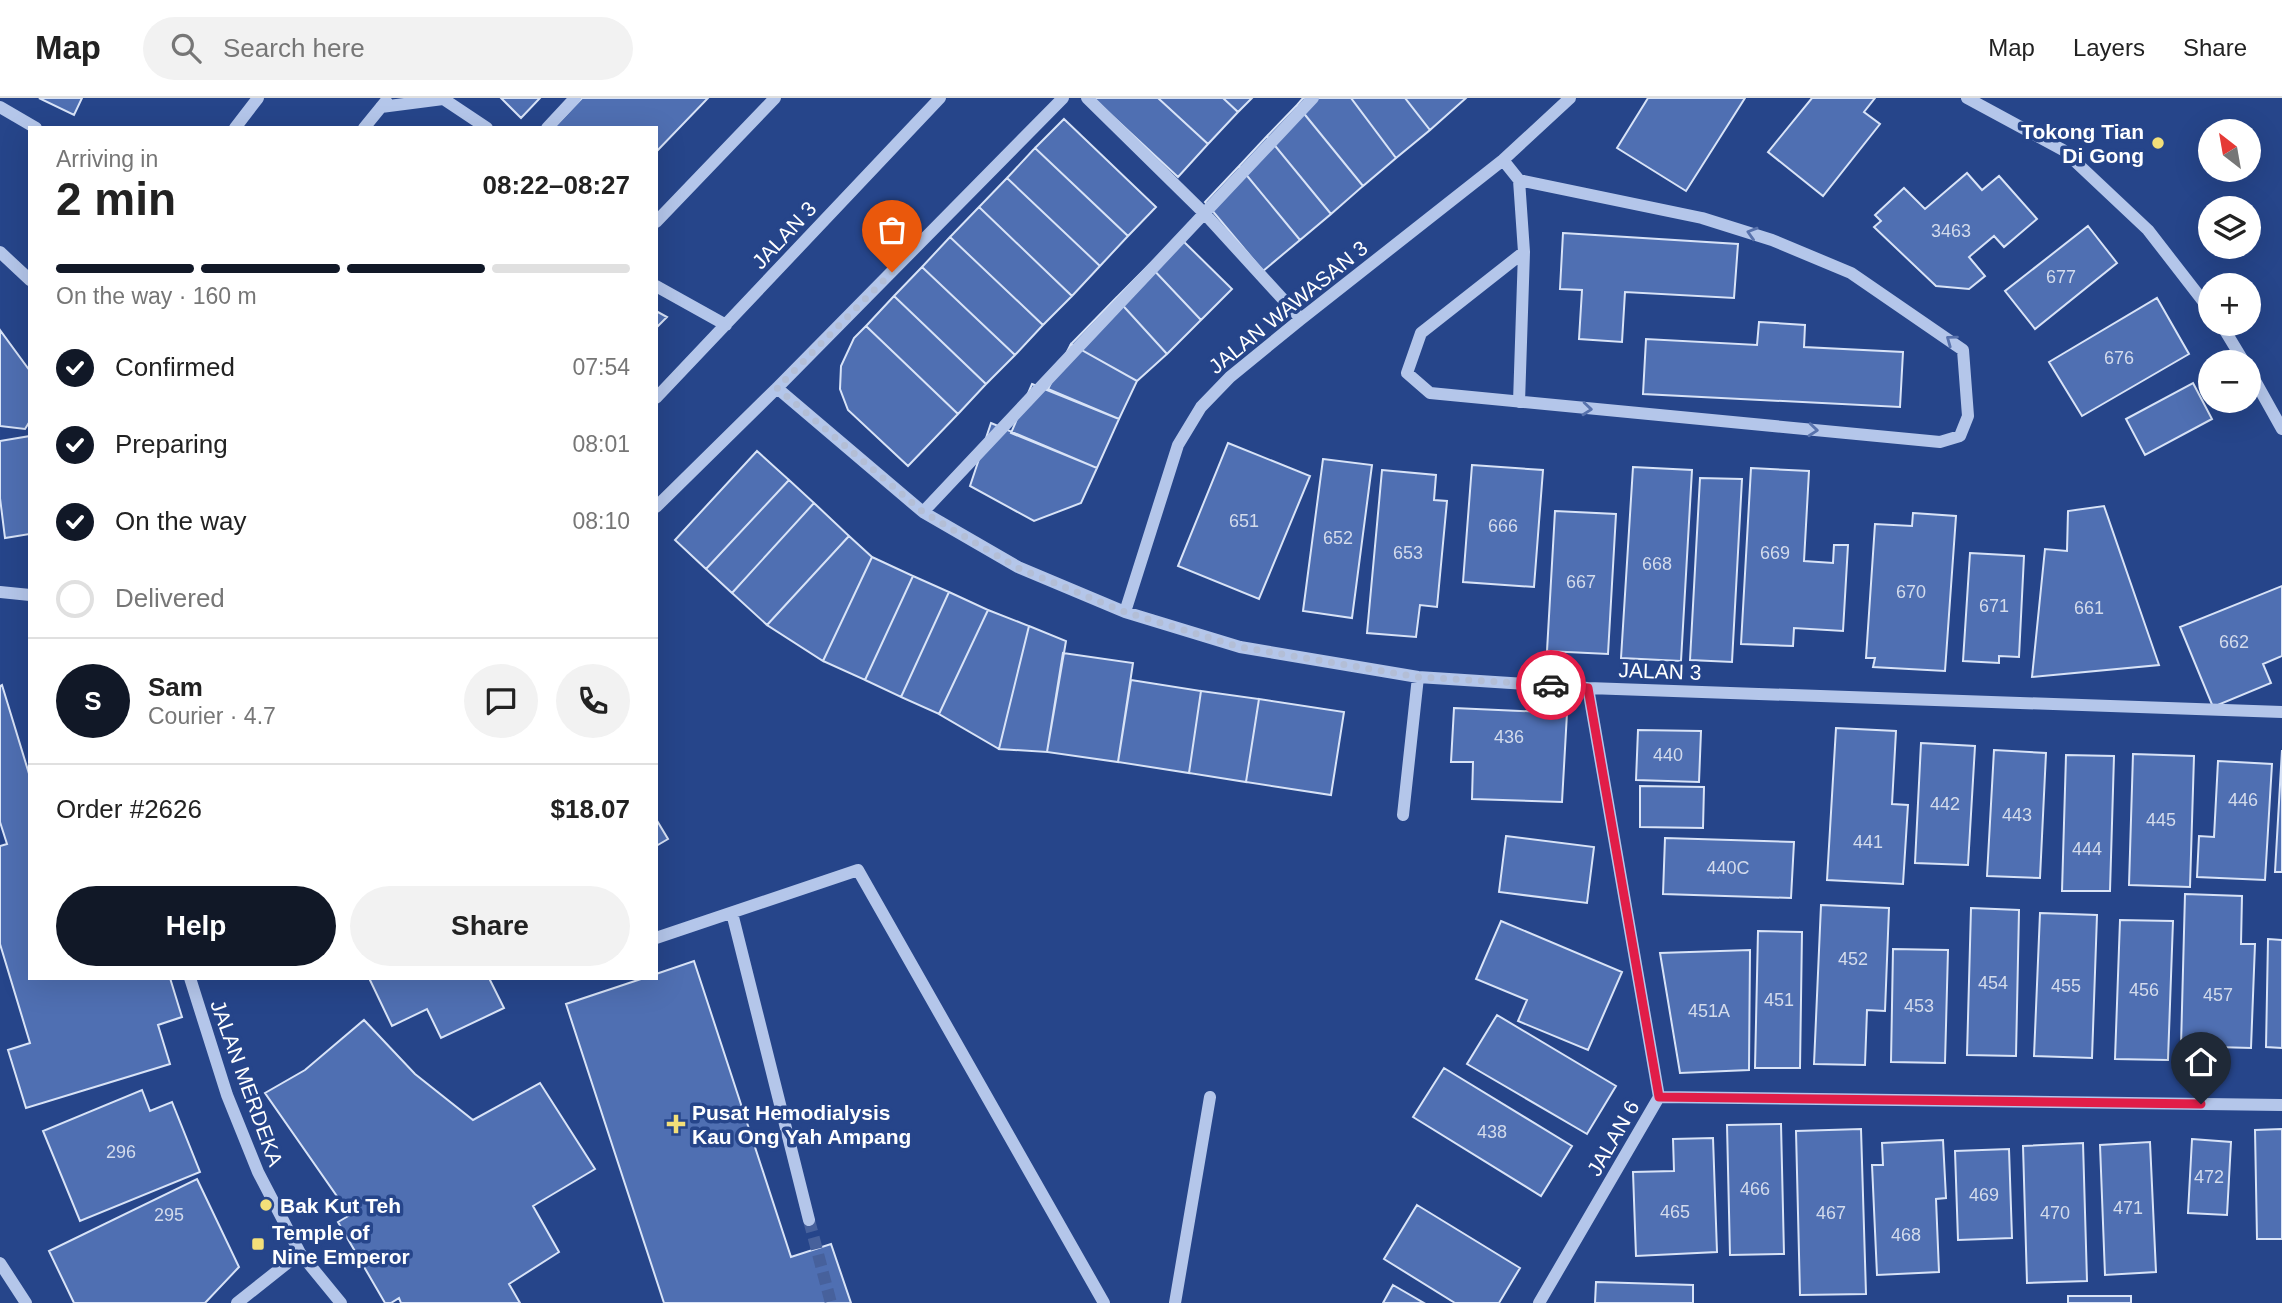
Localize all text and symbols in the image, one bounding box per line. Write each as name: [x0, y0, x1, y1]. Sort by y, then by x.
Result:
search box: [143, 17, 633, 80]
text: Map: [35, 29, 101, 66]
icon: search: [167, 29, 205, 67]
text: Search here: [223, 33, 365, 63]
text: Map: [1988, 34, 2035, 61]
text: Layers: [2073, 34, 2145, 61]
text: Share: [2183, 34, 2247, 61]
north arrow: [2198, 119, 2261, 182]
map controls: [2198, 119, 2261, 413]
place label: Tokong Tian Di Gong: [2021, 120, 2144, 167]
marker: Tokong Tian Di Gong: [2150, 135, 2166, 151]
text: Arriving in: [56, 146, 158, 172]
text: 08:22–08:27: [483, 170, 630, 200]
text: 2 min: [56, 173, 176, 225]
button: layers: [2198, 196, 2261, 259]
street label: JALAN 3: [747, 197, 821, 273]
pin: [862, 200, 922, 272]
icon: bag: [873, 211, 911, 249]
house number: 3463: [1931, 221, 1971, 241]
one-way arrow: [1746, 227, 1758, 242]
street label: JALAN WAWASAN 3: [1204, 236, 1372, 378]
house number: 677: [2046, 267, 2076, 287]
button: +: [2198, 273, 2261, 336]
text: On the way · 160 m: [56, 283, 257, 309]
one-way arrow: [1946, 336, 1959, 349]
house number: 676: [2104, 348, 2134, 368]
icon: check: [56, 349, 94, 387]
button: −: [2198, 350, 2261, 413]
text: Confirmed: [115, 352, 235, 382]
text: 07:54: [572, 354, 630, 380]
one-way arrow: [1582, 401, 1593, 416]
one-way arrow: [1808, 422, 1819, 437]
icon: check: [56, 426, 94, 464]
text: Preparing: [115, 429, 228, 459]
text: 08:01: [572, 431, 630, 457]
icon: check: [56, 503, 94, 541]
text: On the way: [115, 506, 247, 536]
text: 08:10: [572, 508, 630, 534]
house number: 651: [1229, 511, 1259, 531]
house number: 666: [1488, 516, 1518, 536]
house number: 652: [1323, 528, 1353, 548]
house number: 653: [1393, 543, 1423, 563]
house number: 669: [1760, 543, 1790, 563]
house number: 668: [1642, 554, 1672, 574]
house number: 667: [1566, 572, 1596, 592]
house number: 670: [1896, 582, 1926, 602]
text: Delivered: [115, 583, 225, 613]
house number: 671: [1979, 596, 2009, 616]
house number: 661: [2074, 598, 2104, 618]
house number: 662: [2219, 632, 2249, 652]
courier: [1516, 650, 1586, 720]
street label: JALAN 3: [1618, 658, 1702, 684]
button: chat: [464, 664, 538, 738]
button: phone: [556, 664, 630, 738]
icon: car: [1532, 666, 1570, 704]
text: Sam: [148, 672, 203, 702]
text: S: [84, 686, 102, 716]
text: Courier · 4.7: [148, 703, 276, 729]
house number: 436: [1494, 727, 1524, 747]
house number: 440: [1653, 745, 1683, 765]
house number: 446: [2228, 790, 2258, 810]
text: Order #2626: [56, 794, 202, 824]
text: $18.07: [550, 794, 630, 824]
house number: 442: [1930, 794, 1960, 814]
house number: 443: [2002, 805, 2032, 825]
house number: 445: [2146, 810, 2176, 830]
house number: 441: [1853, 832, 1883, 852]
house number: 444: [2072, 839, 2102, 859]
house number: 440C: [1706, 858, 1750, 878]
button: Help: [56, 886, 336, 966]
button: Share: [350, 886, 630, 966]
house number: 452: [1838, 949, 1868, 969]
house number: 454: [1978, 973, 2008, 993]
house number: 455: [2051, 976, 2081, 996]
house number: 456: [2129, 980, 2159, 1000]
house number: 457: [2203, 985, 2233, 1005]
house number: 451: [1764, 990, 1794, 1010]
house number: 453: [1904, 996, 1934, 1016]
street label: JALAN MERDEKA: [206, 997, 288, 1169]
house number: 451A: [1688, 1001, 1730, 1021]
pin: [2171, 1032, 2231, 1104]
icon: home: [2182, 1043, 2220, 1081]
street label: JALAN 6: [1582, 1096, 1644, 1180]
place label: Pusat Hemodialysis Kau Ong Yah Ampang: [692, 1101, 911, 1148]
marker: Pusat Hemodialysis Kau Ong Yah Ampang: [666, 1114, 686, 1134]
house number: 438: [1477, 1122, 1507, 1142]
house number: 296: [106, 1142, 136, 1162]
house number: 472: [2194, 1167, 2224, 1187]
house number: 466: [1740, 1179, 1770, 1199]
house number: 469: [1969, 1185, 1999, 1205]
place label: Bak Kut Teh: [280, 1194, 401, 1217]
marker: Bak Kut Teh: [258, 1197, 274, 1213]
house number: 471: [2113, 1198, 2143, 1218]
house number: 465: [1660, 1202, 1690, 1222]
house number: 467: [1816, 1203, 1846, 1223]
house number: 470: [2040, 1203, 2070, 1223]
house number: 295: [154, 1205, 184, 1225]
place label: Temple of Nine Emperor: [272, 1221, 410, 1268]
house number: 468: [1891, 1225, 1921, 1245]
marker: Temple of Nine Emperor: [250, 1236, 266, 1252]

